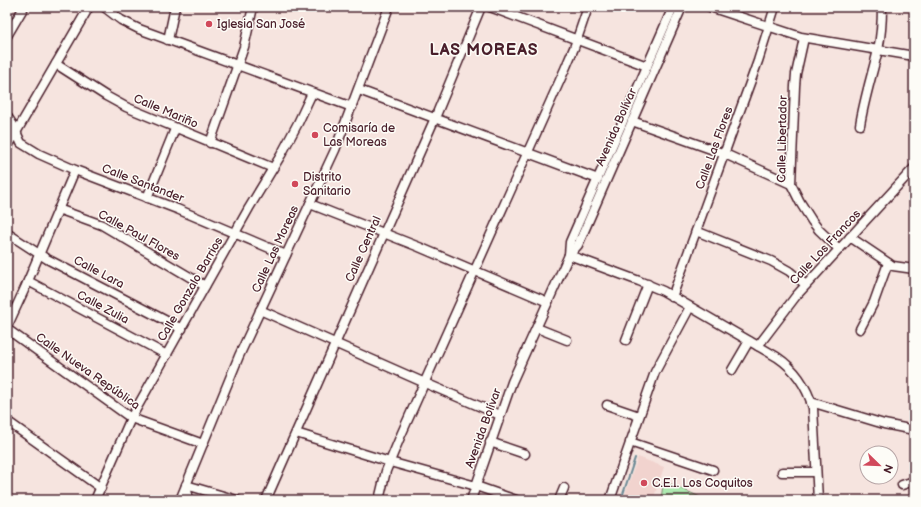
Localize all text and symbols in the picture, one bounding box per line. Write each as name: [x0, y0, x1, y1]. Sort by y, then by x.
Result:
place label: Iglesia San José: [217, 17, 305, 32]
marker: Iglesia San José: [204, 19, 214, 29]
district label: LAS MOREAS: [429, 41, 539, 60]
street label: Avenida Bolívar: [593, 85, 641, 168]
street label: Calle Mariño: [131, 91, 201, 132]
street label: Calle Libertador: [774, 95, 791, 183]
street label: Calle Las Flores: [693, 105, 736, 192]
place label: Comisaría de Las Moreas: [323, 121, 395, 150]
marker: Comisaría de Las Moreas: [310, 130, 320, 140]
street label: Calle Santander: [100, 161, 187, 206]
place label: Distrito Sanitario: [303, 170, 351, 199]
marker: Distrito Sanitario: [290, 179, 300, 189]
street label: Calle Las Moreas: [249, 203, 302, 295]
street label: Calle Paul Flores: [95, 207, 182, 264]
street label: Calle Los Francos: [787, 207, 864, 288]
street label: Calle Central: [342, 214, 385, 285]
street label: Calle Gonzalo Barrios: [154, 234, 226, 344]
street label: Calle Lara: [71, 253, 127, 292]
street label: Calle Zulia: [74, 287, 132, 328]
street label: Calle Nueva República: [33, 330, 143, 413]
street label: Avenida Bolívar: [462, 386, 505, 470]
north arrow: [859, 445, 899, 485]
text: N: [880, 462, 895, 475]
place label: C.E.I. Los Coquitos: [652, 476, 753, 491]
marker: C.E.I. Los Coquitos: [639, 478, 649, 488]

